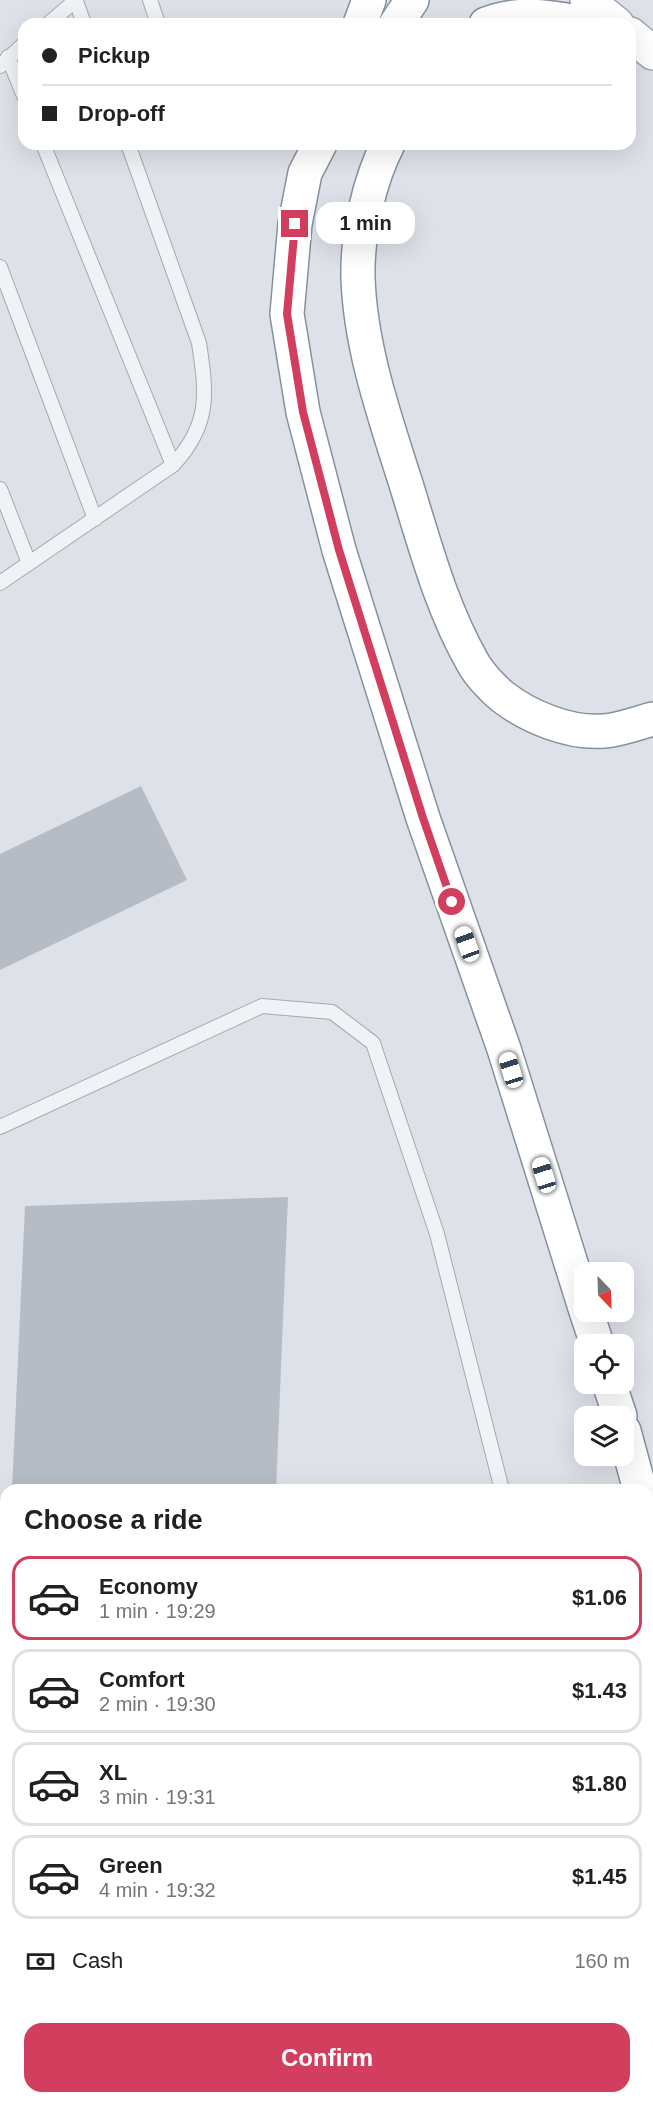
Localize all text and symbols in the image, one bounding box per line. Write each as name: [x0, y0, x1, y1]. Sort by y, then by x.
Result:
text: Pickup: [78, 43, 150, 68]
text: Drop-off: [78, 101, 165, 126]
callout: 1 min: [316, 203, 415, 245]
route end: [281, 210, 308, 237]
text: 1 min: [339, 212, 392, 234]
route start: [438, 888, 465, 915]
car: [452, 924, 482, 964]
car: [497, 1050, 525, 1090]
car: [530, 1155, 558, 1195]
north arrow: [574, 1262, 634, 1322]
map controls: [574, 1262, 634, 1466]
button: locate: [574, 1334, 634, 1394]
button: layers: [574, 1406, 634, 1466]
text: Choose a ride: [24, 1505, 203, 1535]
icon: car: [27, 1571, 81, 1625]
text: Economy: [99, 1574, 198, 1599]
text: $1.06: [572, 1585, 627, 1610]
text: 1 min · 19:29: [99, 1600, 216, 1622]
icon: car: [27, 1664, 81, 1718]
text: Comfort: [99, 1667, 185, 1692]
text: $1.43: [572, 1678, 627, 1703]
text: 2 min · 19:30: [99, 1693, 216, 1715]
icon: car: [27, 1757, 81, 1811]
text: XL: [99, 1760, 127, 1785]
text: $1.80: [572, 1771, 627, 1796]
text: 3 min · 19:31: [99, 1786, 216, 1808]
icon: car: [27, 1850, 81, 1904]
text: Green: [99, 1853, 163, 1878]
text: $1.45: [572, 1864, 627, 1889]
text: 4 min · 19:32: [99, 1879, 216, 1901]
icon: cash: [24, 1945, 57, 1978]
text: Cash: [72, 1948, 123, 1973]
text: 160 m: [574, 1950, 630, 1972]
button: Confirm: [24, 2023, 630, 2092]

